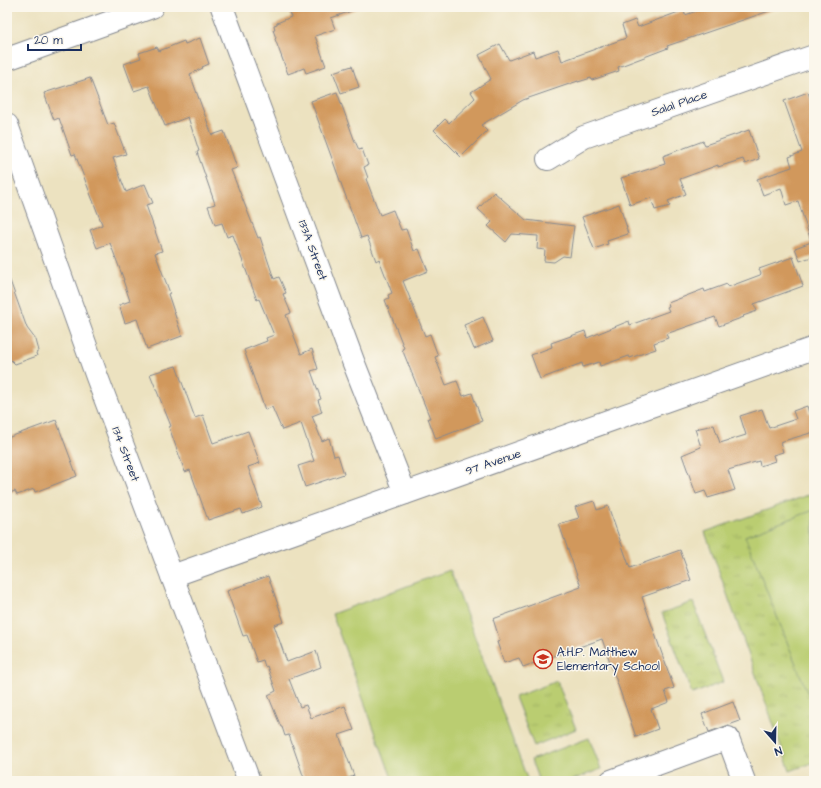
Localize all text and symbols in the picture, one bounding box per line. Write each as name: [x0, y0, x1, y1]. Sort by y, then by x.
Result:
scale bar: [28, 26, 81, 52]
text: 20 m: [34, 32, 63, 49]
street label: Salal Place: [649, 86, 710, 121]
street label: 133A Street: [294, 218, 331, 283]
street label: 134 Street: [107, 424, 144, 484]
street label: 97 Avenue: [463, 445, 524, 480]
place label: A.H.P. Matthew Elementary School: [557, 644, 660, 676]
school or university icon: A.H.P. Matthew Elementary School: [532, 648, 554, 670]
north arrow: [755, 722, 795, 762]
text: N: [772, 743, 784, 759]

